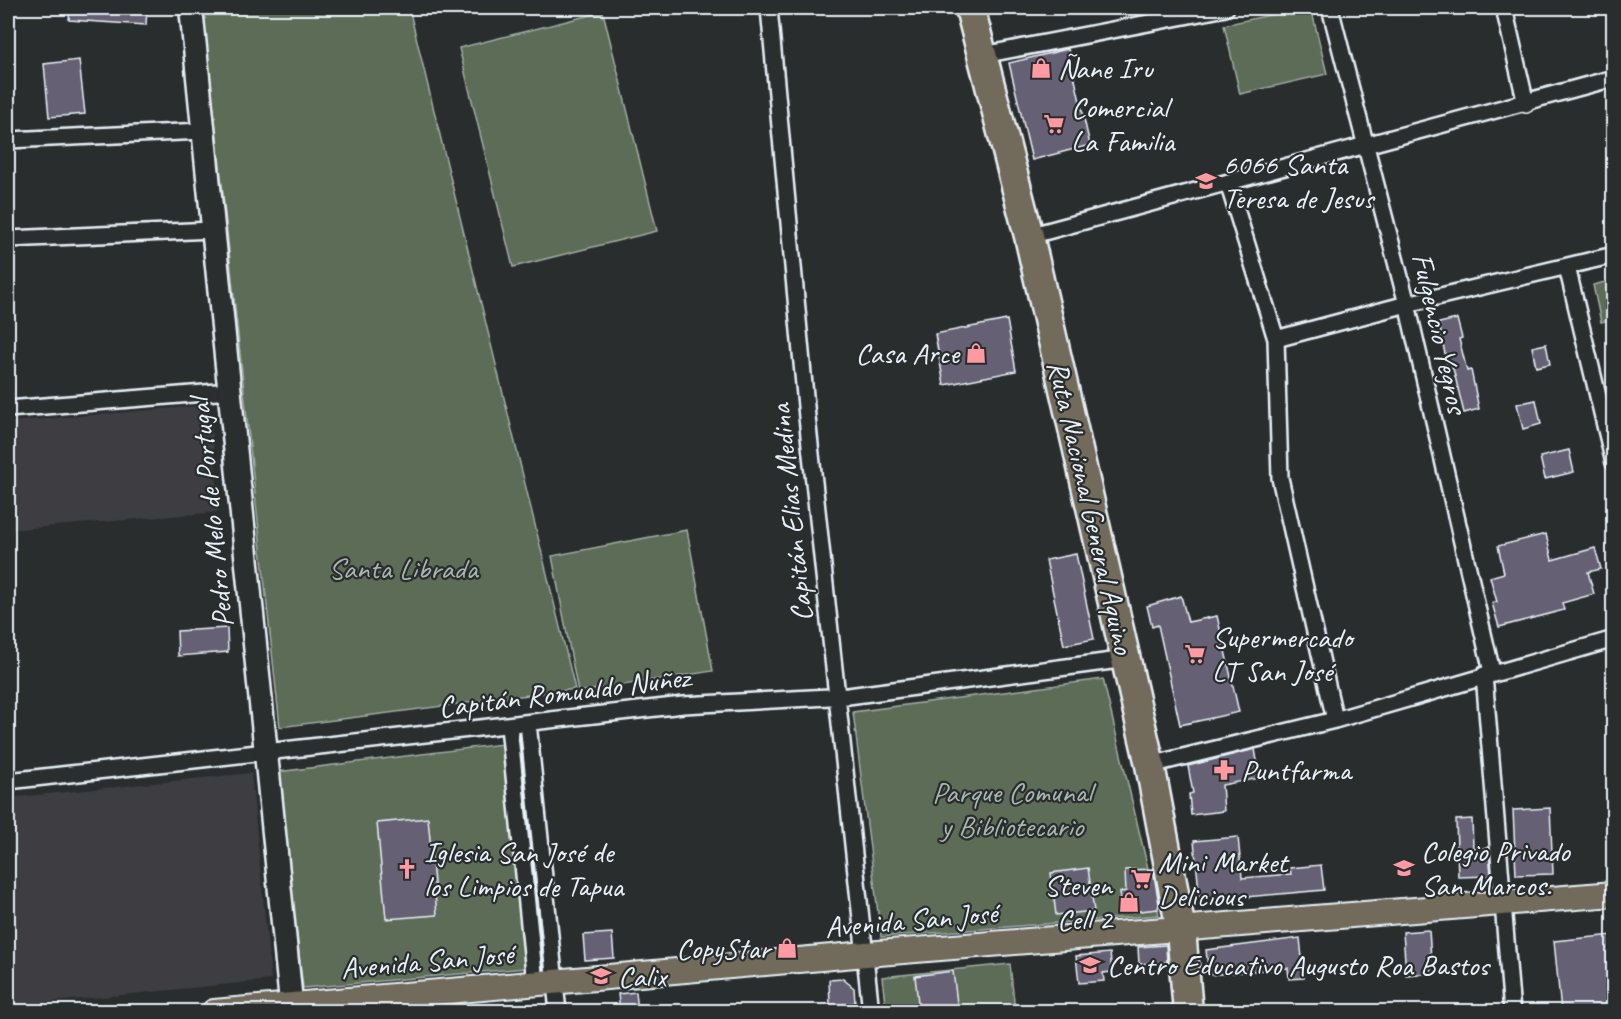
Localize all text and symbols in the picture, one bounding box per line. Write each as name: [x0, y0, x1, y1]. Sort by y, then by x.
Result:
place label: Ñane Iru: [1058, 49, 1154, 87]
shop icon: Ñane Iru: [1029, 56, 1053, 80]
place label: Comercial La Familia: [1071, 88, 1176, 160]
supermarket icon: Comercial La Familia: [1042, 112, 1066, 136]
place label: 6066 Santa Teresa de Jesus: [1223, 145, 1376, 217]
school or university icon: 6066 Santa Teresa de Jesus: [1194, 169, 1218, 193]
street label: Fulgencio Yegros: [1403, 249, 1477, 419]
place label: Casa Arce: [855, 334, 961, 372]
shop icon: Casa Arce: [964, 341, 988, 365]
street label: Ruta Nacional General Aquino: [1039, 357, 1144, 659]
street label: Pedro Melo de Portugal: [180, 392, 242, 629]
street label: Capitán Elias Medina: [760, 400, 821, 624]
park label: Santa Librada: [328, 549, 480, 587]
place label: Supermercado LT San José: [1212, 618, 1356, 690]
supermarket icon: Supermercado LT San José: [1183, 642, 1207, 666]
street label: Capitán Romualdo Nuñez: [436, 657, 695, 726]
place label: Puntfarma: [1241, 751, 1353, 789]
pharmacy icon: Puntfarma: [1212, 758, 1236, 782]
park label: Parque Comunal y Bibliotecario: [932, 773, 1097, 845]
place label: Colegio Privado San Marcos.: [1421, 832, 1571, 904]
place label: Iglesia San José de los Limpios de Tapua: [424, 833, 625, 905]
place label: Mini Market Delicious: [1158, 843, 1290, 915]
school or university icon: Colegio Privado San Marcos.: [1392, 856, 1416, 880]
church icon: Iglesia San José de los Limpios de Tapua: [395, 857, 419, 881]
place label: Steven Cell 2: [1044, 866, 1114, 938]
supermarket icon: Mini Market Delicious: [1129, 867, 1153, 891]
shop icon: Steven Cell 2: [1117, 890, 1141, 914]
street label: Avenida San José: [823, 893, 1003, 946]
place label: CopyStar: [676, 929, 773, 967]
street label: Avenida San José: [339, 934, 519, 987]
shop icon: CopyStar: [775, 936, 799, 960]
place label: Centro Educativo Augusto Roa Bastos: [1107, 946, 1491, 984]
school or university icon: Centro Educativo Augusto Roa Bastos: [1078, 953, 1102, 977]
place label: Calix: [618, 957, 669, 995]
school or university icon: Calix: [589, 964, 613, 988]

